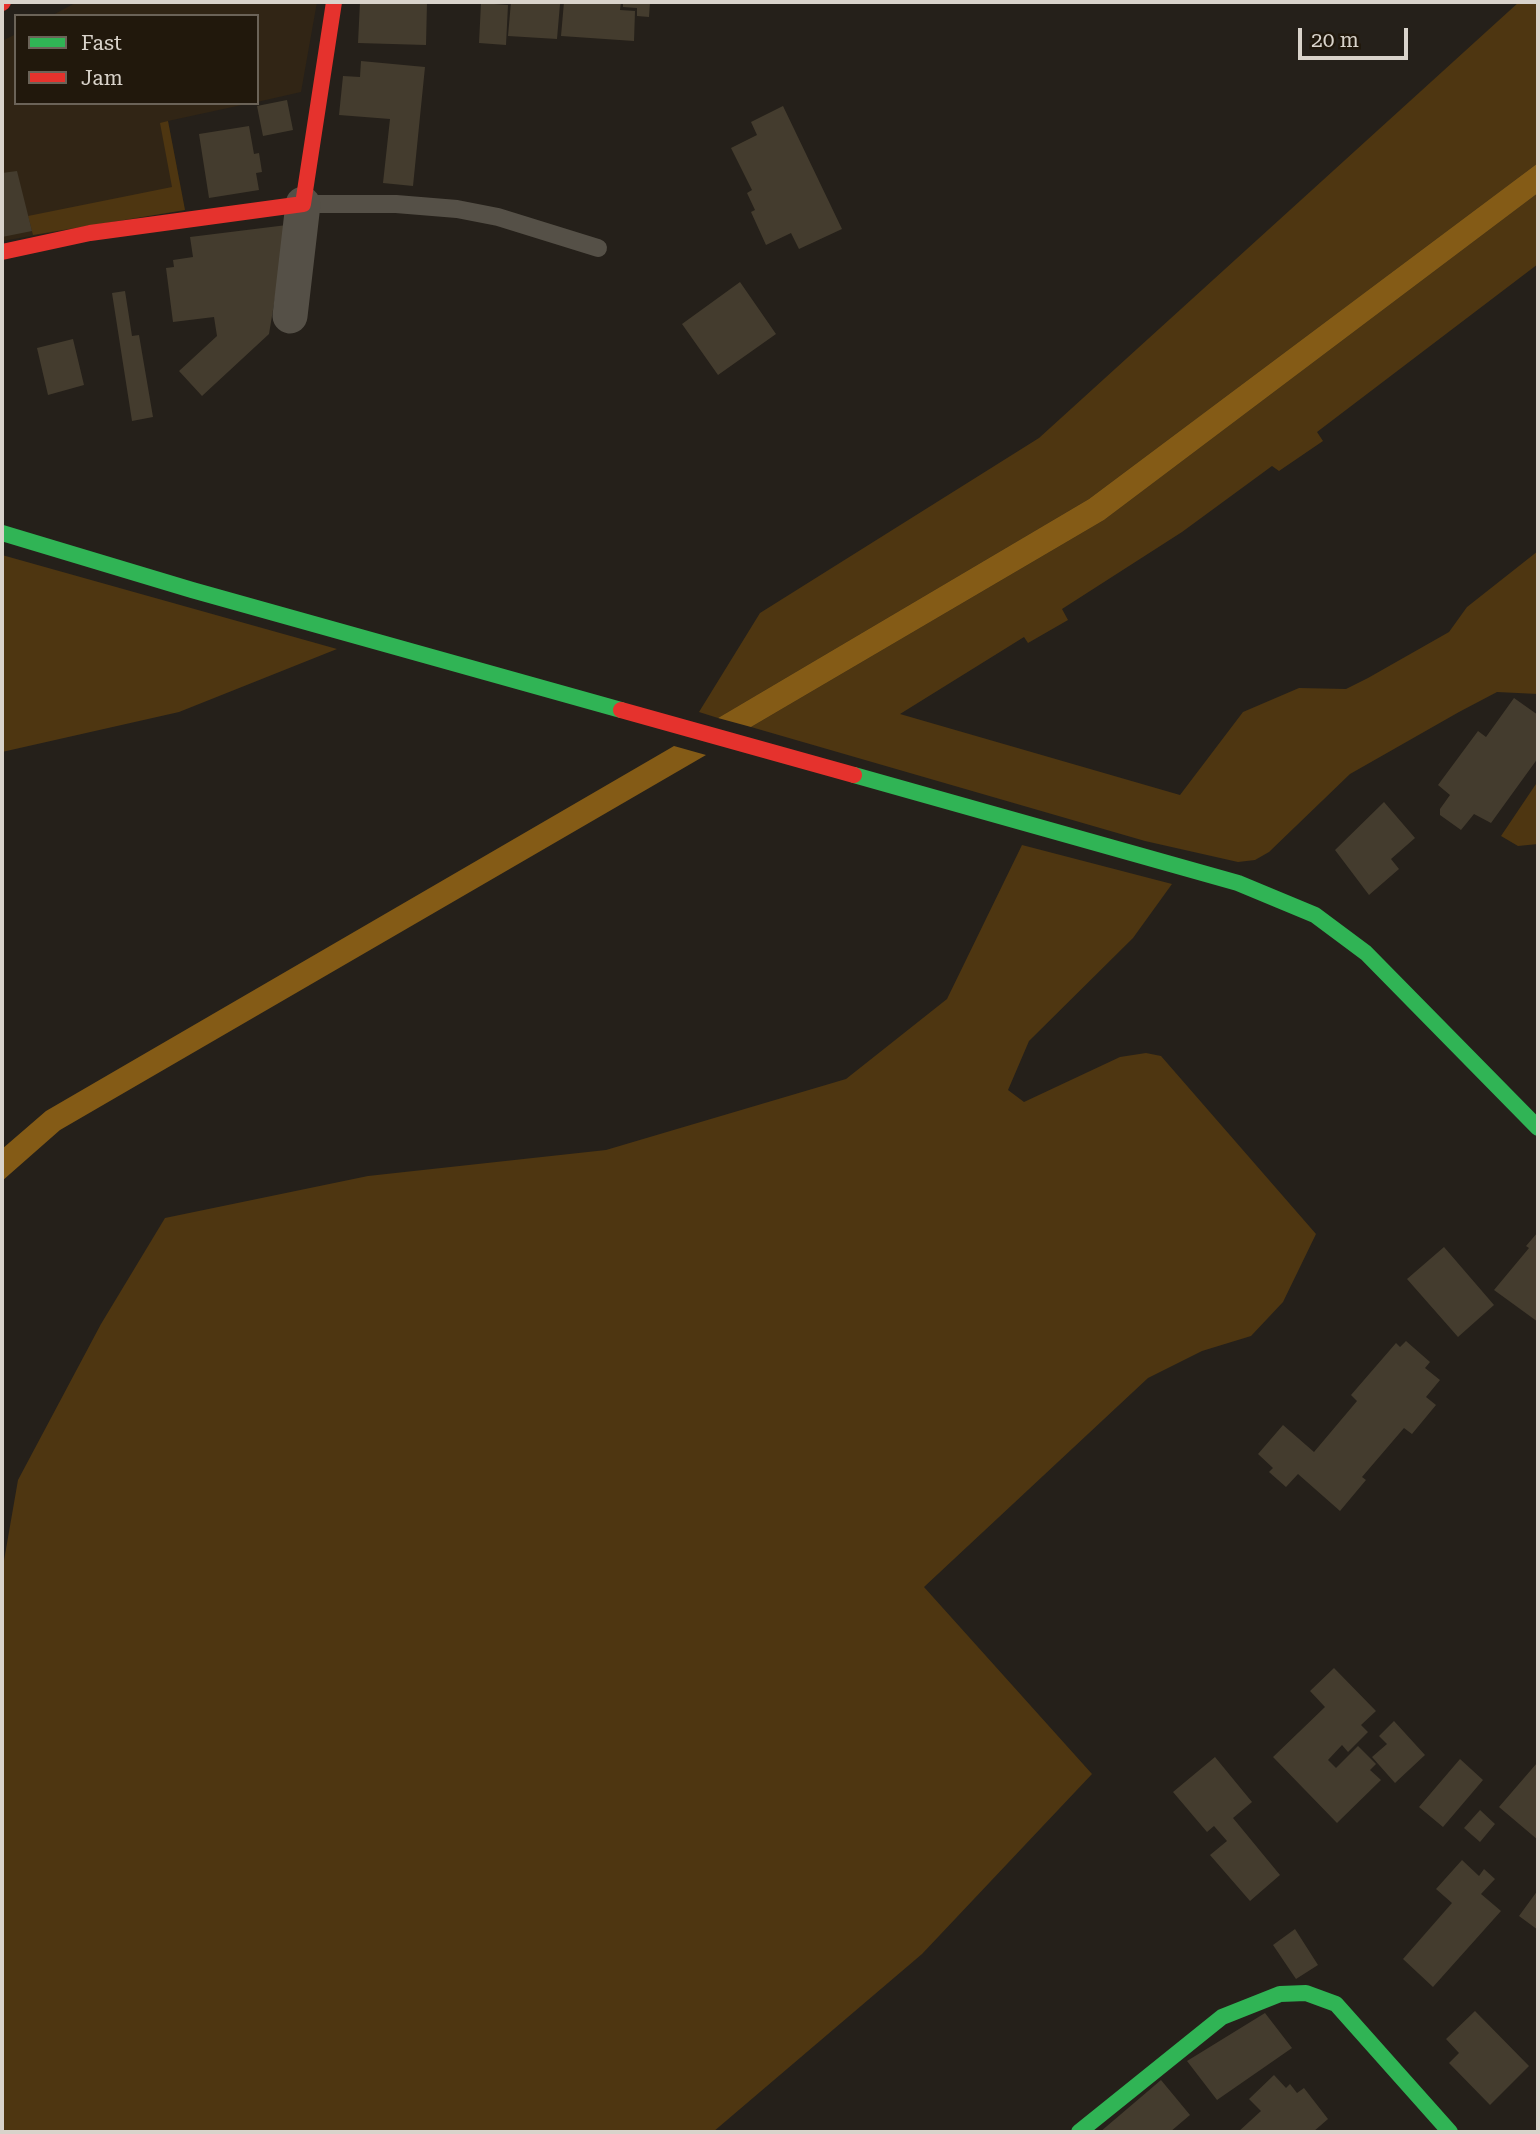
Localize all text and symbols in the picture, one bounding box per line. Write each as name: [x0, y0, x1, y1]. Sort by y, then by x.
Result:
legend: [14, 14, 259, 105]
scale bar: [1302, 14, 1412, 58]
text: 20 m: [1311, 28, 1359, 52]
text: Fast: [81, 31, 122, 55]
text: Jam: [81, 66, 123, 90]

